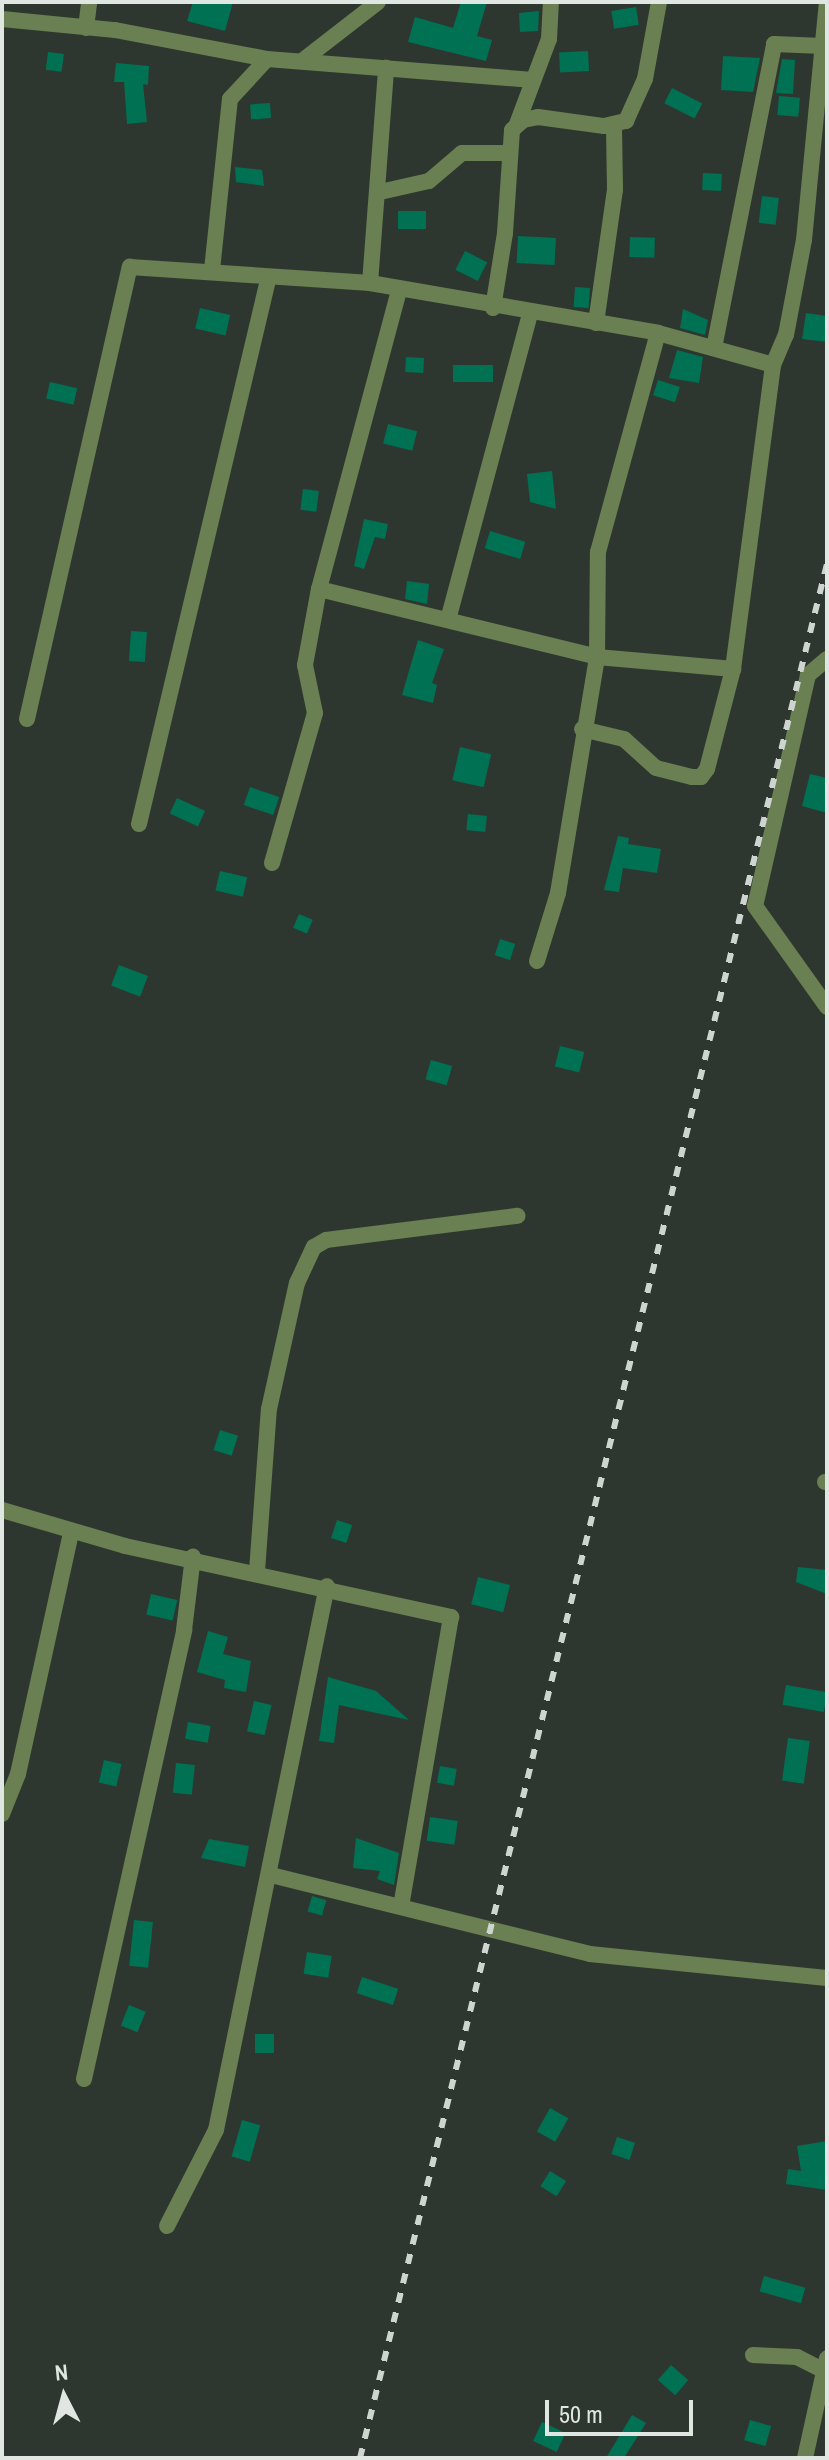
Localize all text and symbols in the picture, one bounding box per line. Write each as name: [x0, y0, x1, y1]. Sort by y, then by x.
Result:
north arrow: [24, 2356, 104, 2436]
text: N: [53, 2357, 70, 2388]
scale bar: [549, 2384, 697, 2434]
text: 50 m: [559, 2398, 603, 2430]

